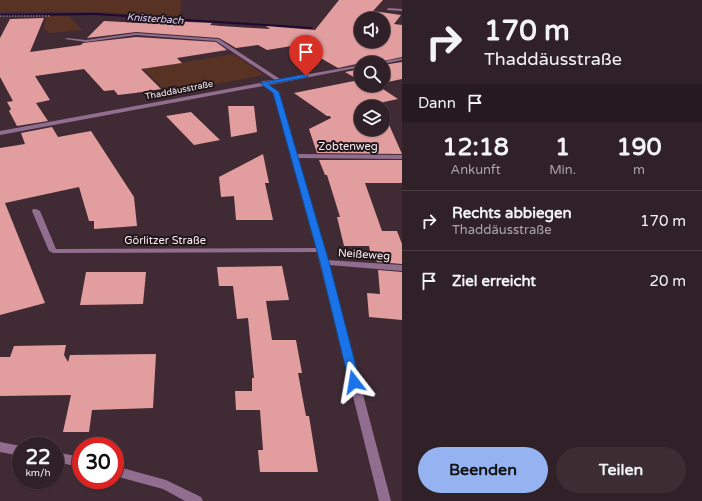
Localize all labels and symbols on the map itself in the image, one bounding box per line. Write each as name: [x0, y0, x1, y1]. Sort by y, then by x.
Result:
water label: Knisterbach: [126, 11, 184, 27]
pin: [289, 35, 323, 76]
street label: Thaddäusstraße: [144, 79, 214, 102]
street label: Zobtenweg: [318, 140, 378, 153]
street label: Görlitzer Straße: [124, 234, 206, 247]
street label: Neißeweg: [337, 246, 391, 263]
position arrow: [333, 361, 375, 403]
speed limit sign: 30: [72, 437, 124, 489]

